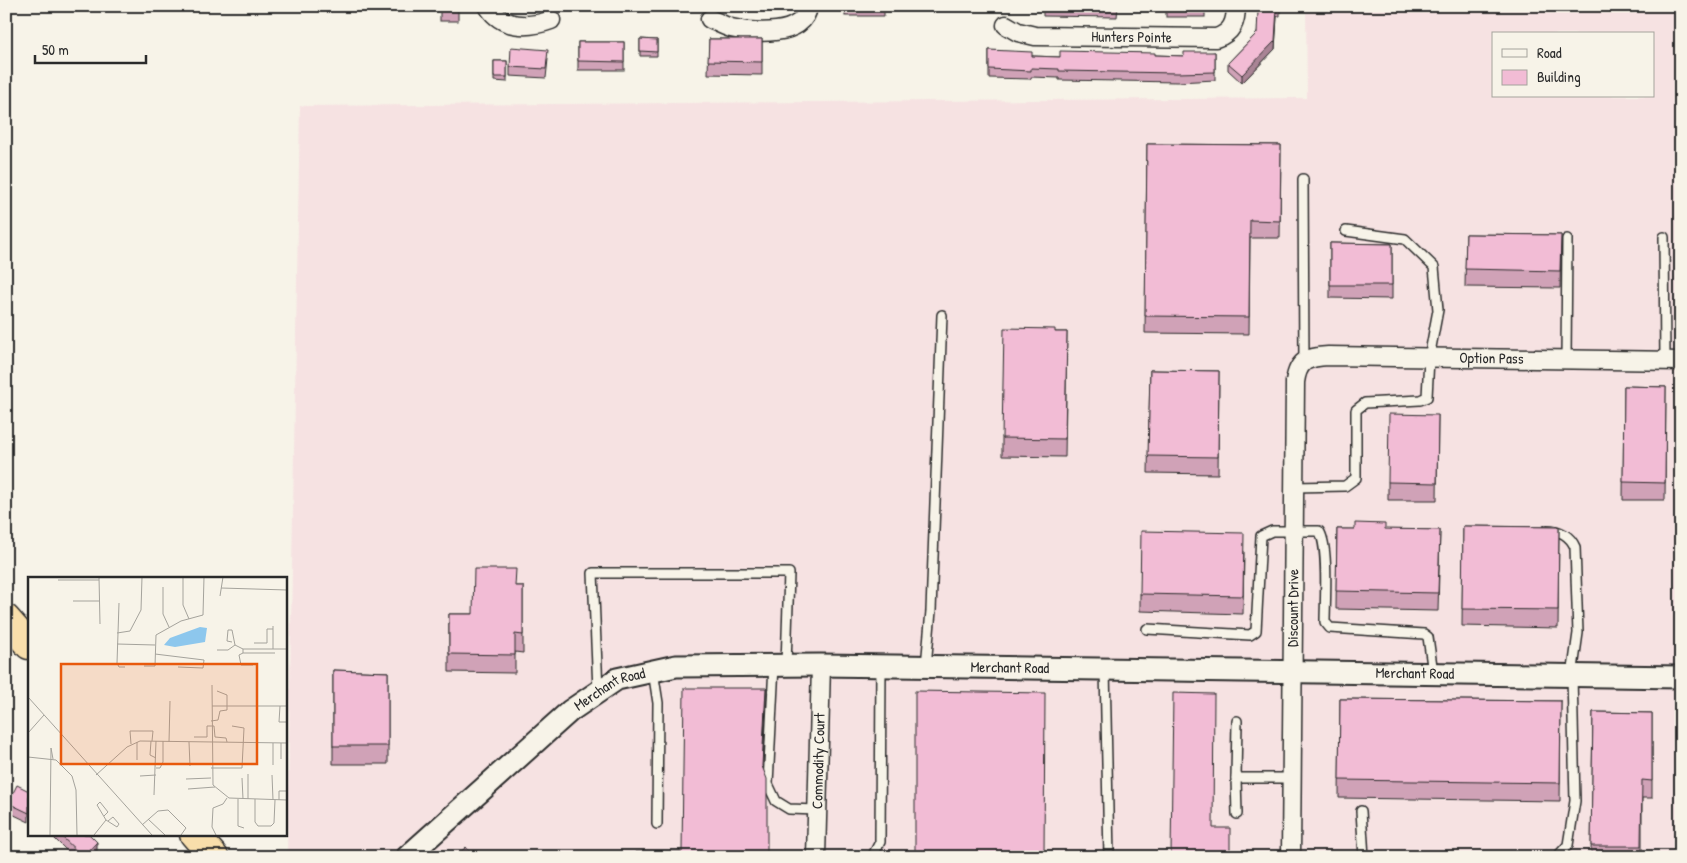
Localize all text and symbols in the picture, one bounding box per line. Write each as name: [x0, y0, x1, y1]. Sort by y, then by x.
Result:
street label: Hunters Pointe: [1091, 26, 1172, 48]
scale bar: [35, 32, 146, 64]
legend: [1492, 32, 1654, 98]
text: 50 m: [42, 39, 69, 60]
text: Road: [1537, 42, 1562, 63]
text: Building: [1537, 66, 1581, 87]
street label: Option Pass: [1459, 347, 1524, 369]
street label: Discount Drive: [1282, 569, 1303, 647]
inset map: [28, 577, 286, 836]
street label: Merchant Road: [970, 656, 1050, 678]
street label: Merchant Road: [569, 662, 647, 715]
street label: Merchant Road: [1375, 662, 1455, 684]
street label: Commodity Court: [806, 712, 830, 809]

